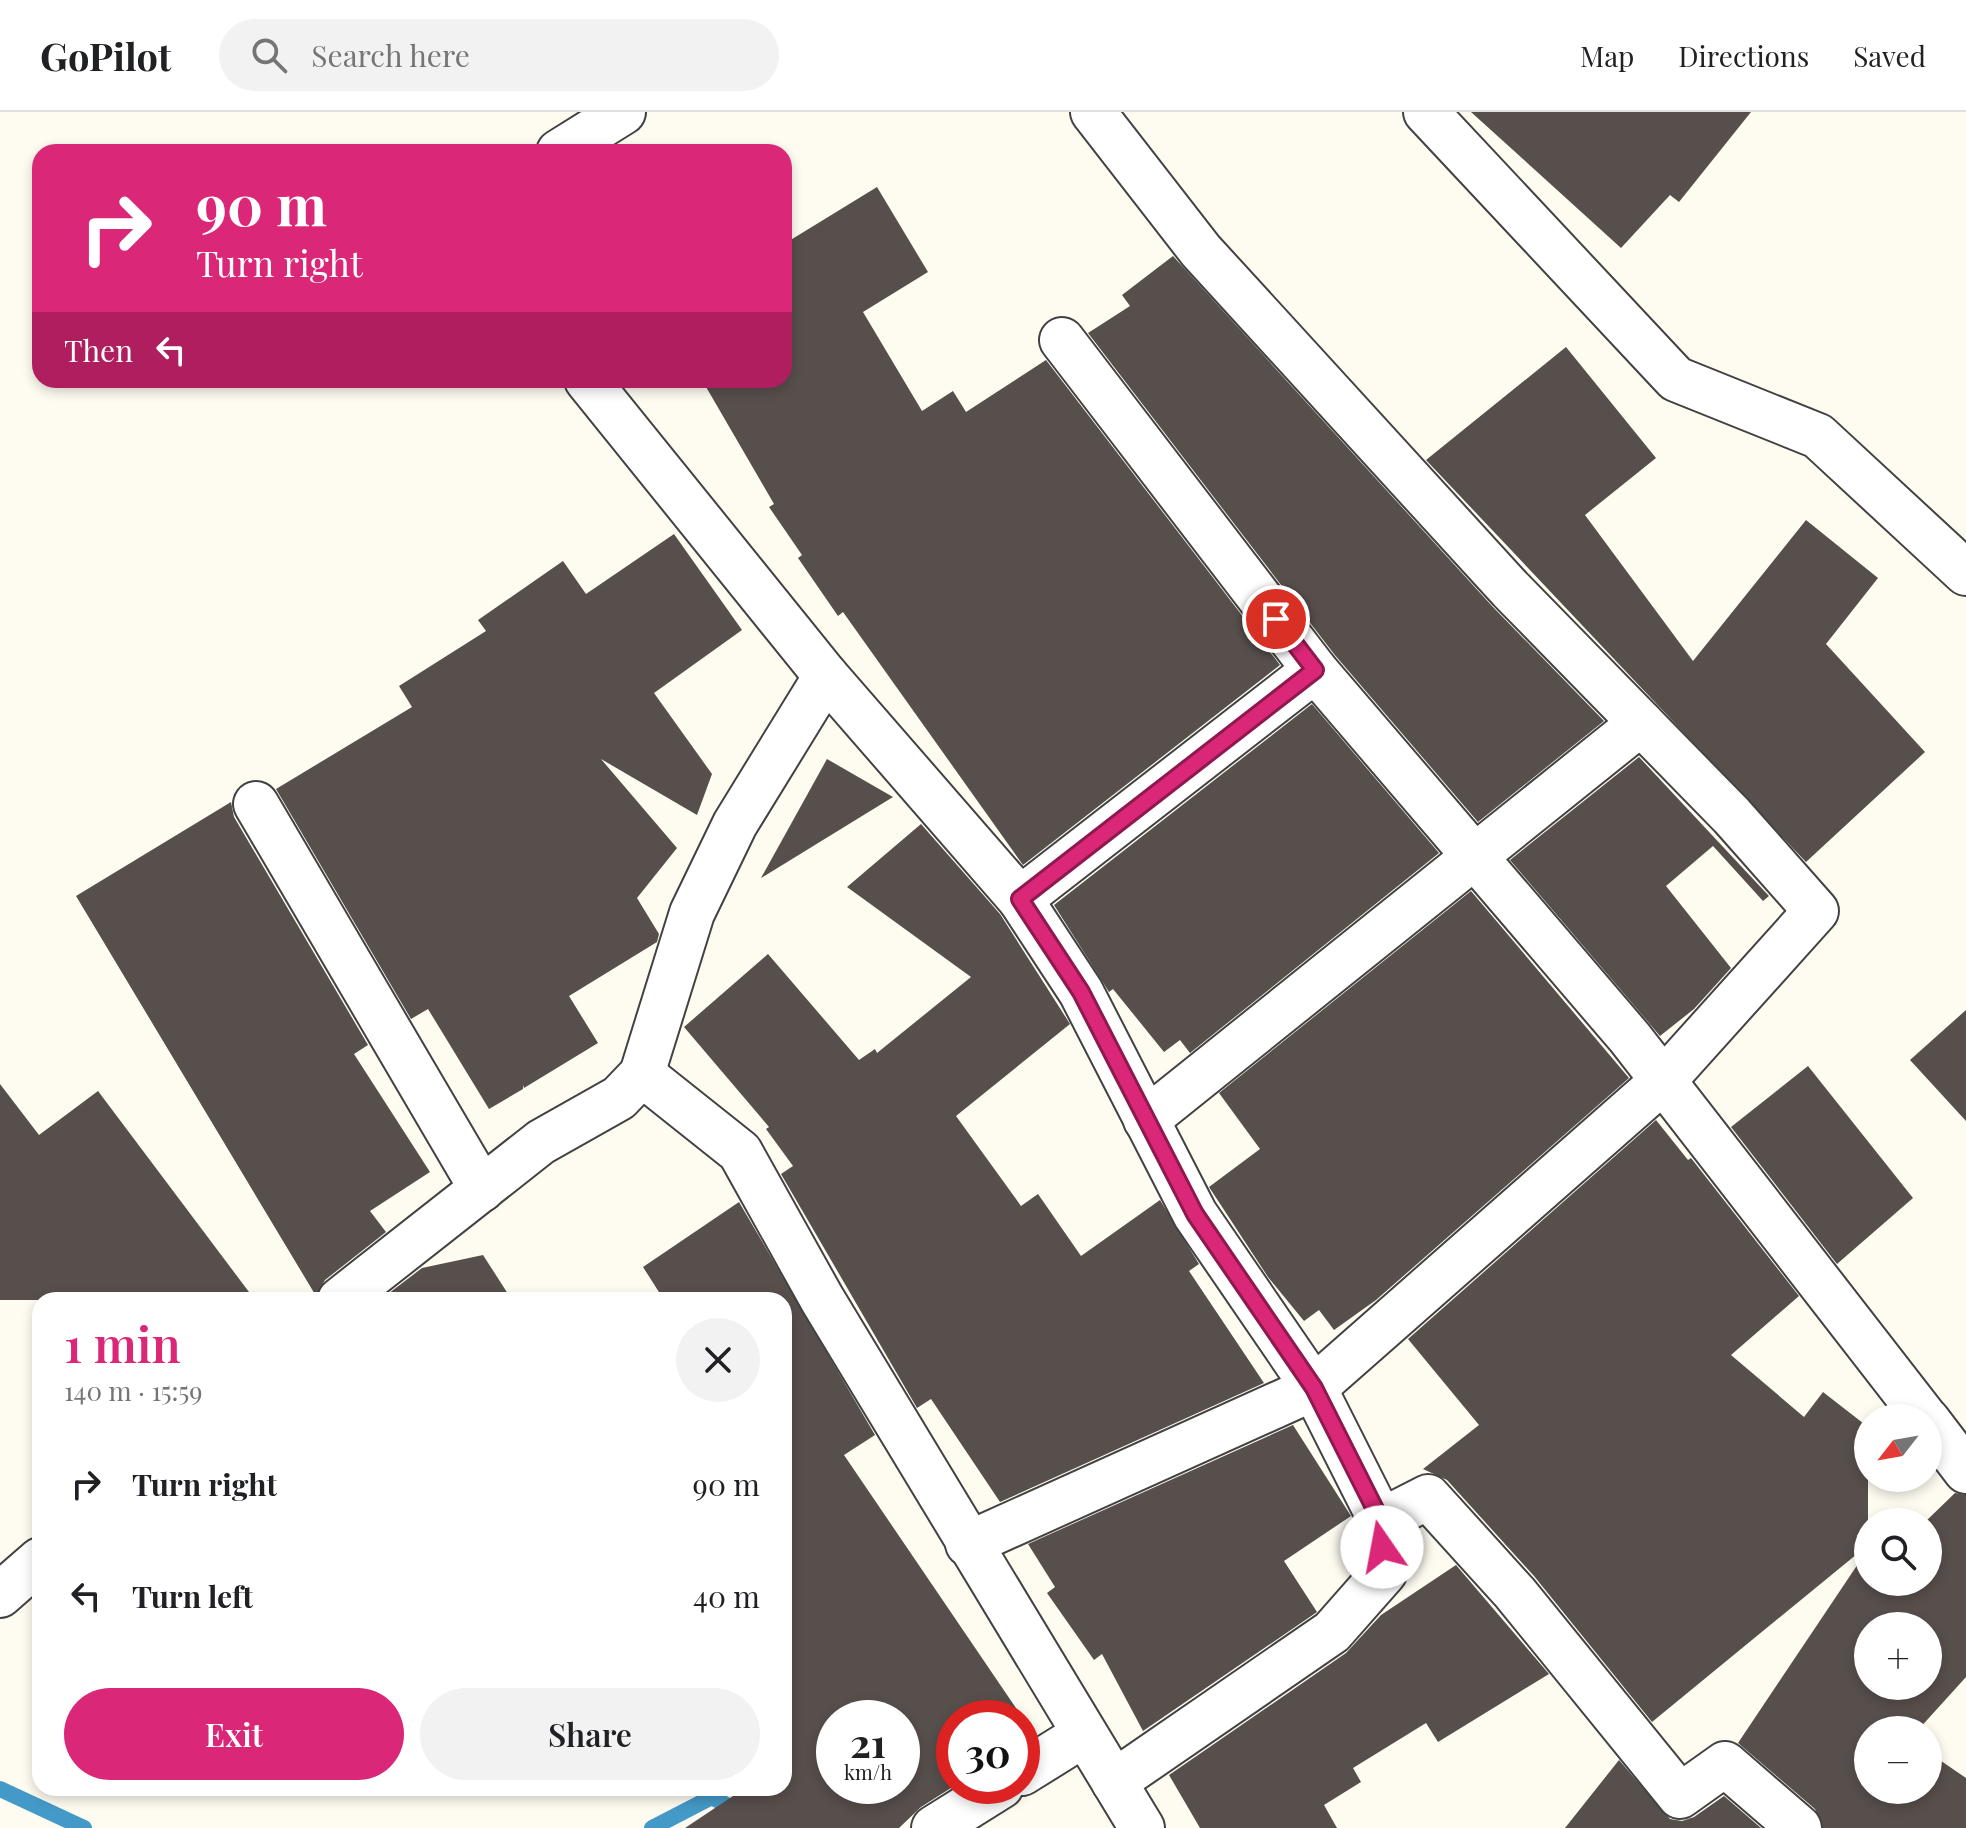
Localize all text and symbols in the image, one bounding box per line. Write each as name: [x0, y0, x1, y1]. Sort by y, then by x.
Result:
search box: [219, 19, 779, 91]
text: GoPilot: [40, 30, 171, 81]
icon: search: [247, 33, 291, 77]
text: Search here: [311, 35, 470, 75]
text: Map: [1580, 37, 1634, 74]
text: Directions: [1678, 37, 1809, 74]
text: Saved: [1853, 37, 1926, 74]
text: 90 m: [196, 166, 327, 241]
icon: right: [64, 176, 168, 280]
text: Turn right: [196, 238, 363, 286]
icon: left: [149, 328, 193, 372]
text: Then: [64, 330, 133, 370]
pin: [1242, 585, 1310, 653]
icon: arrive: [1254, 597, 1298, 641]
text: 1 min: [64, 1311, 181, 1375]
button: close: [676, 1318, 760, 1402]
text: 140 m · 15:59: [64, 1373, 202, 1408]
north arrow: [1854, 1404, 1942, 1492]
map controls: [1854, 1404, 1942, 1804]
icon: right: [64, 1462, 108, 1506]
text: Turn right: [132, 1464, 277, 1504]
text: 90 m: [693, 1464, 760, 1504]
position arrow: [1340, 1505, 1424, 1589]
button: search: [1854, 1508, 1942, 1596]
icon: left: [64, 1574, 108, 1618]
text: Turn left: [132, 1576, 253, 1616]
text: 40 m: [693, 1576, 760, 1616]
button: +: [1854, 1612, 1942, 1700]
button: Exit: [64, 1688, 404, 1780]
button: Share: [420, 1688, 760, 1780]
speed limit sign: 30: [936, 1700, 1040, 1804]
text: 21: [850, 1715, 886, 1768]
button: −: [1854, 1716, 1942, 1804]
text: km/h: [844, 1758, 892, 1785]

